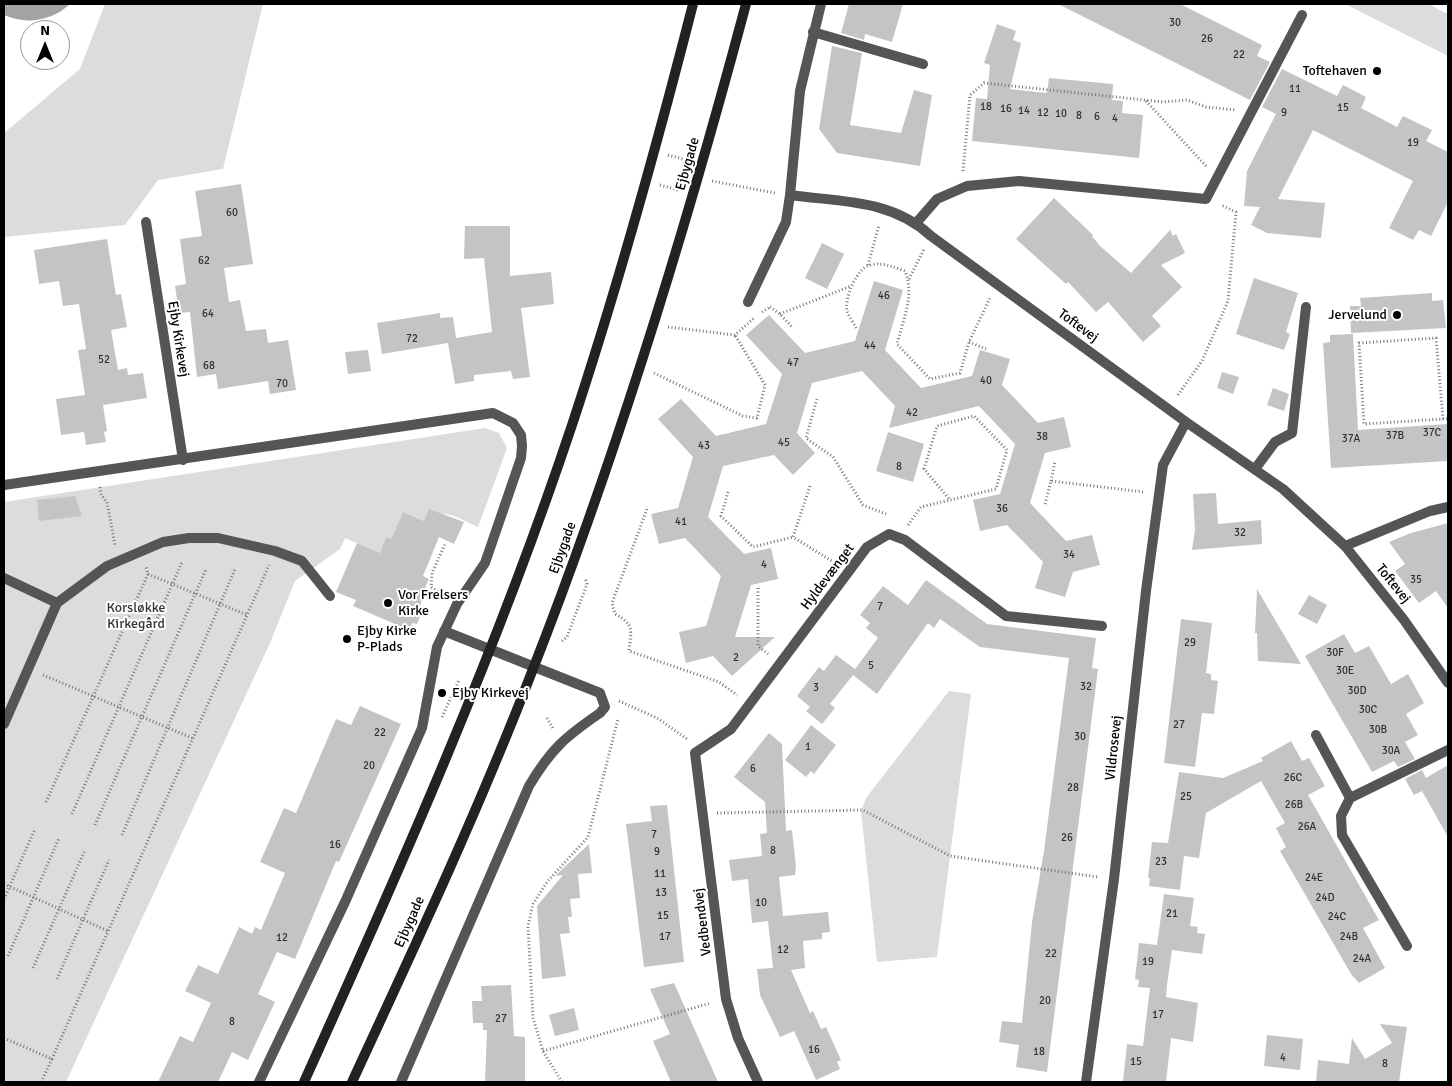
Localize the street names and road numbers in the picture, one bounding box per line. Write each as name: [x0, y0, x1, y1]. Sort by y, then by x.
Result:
street label: Ejbygade: [672, 135, 704, 193]
street label: Ejby Kirkevej: [164, 300, 192, 378]
street label: Toftevej: [1055, 306, 1101, 346]
street label: Ejbygade: [546, 520, 580, 576]
street label: Hyldevænget: [798, 541, 858, 613]
street label: Toftevej: [1372, 561, 1414, 607]
street label: Vildrosevej: [1102, 715, 1126, 781]
street label: Vedbendvej: [691, 887, 715, 957]
street label: Ejbygade: [391, 894, 429, 950]

